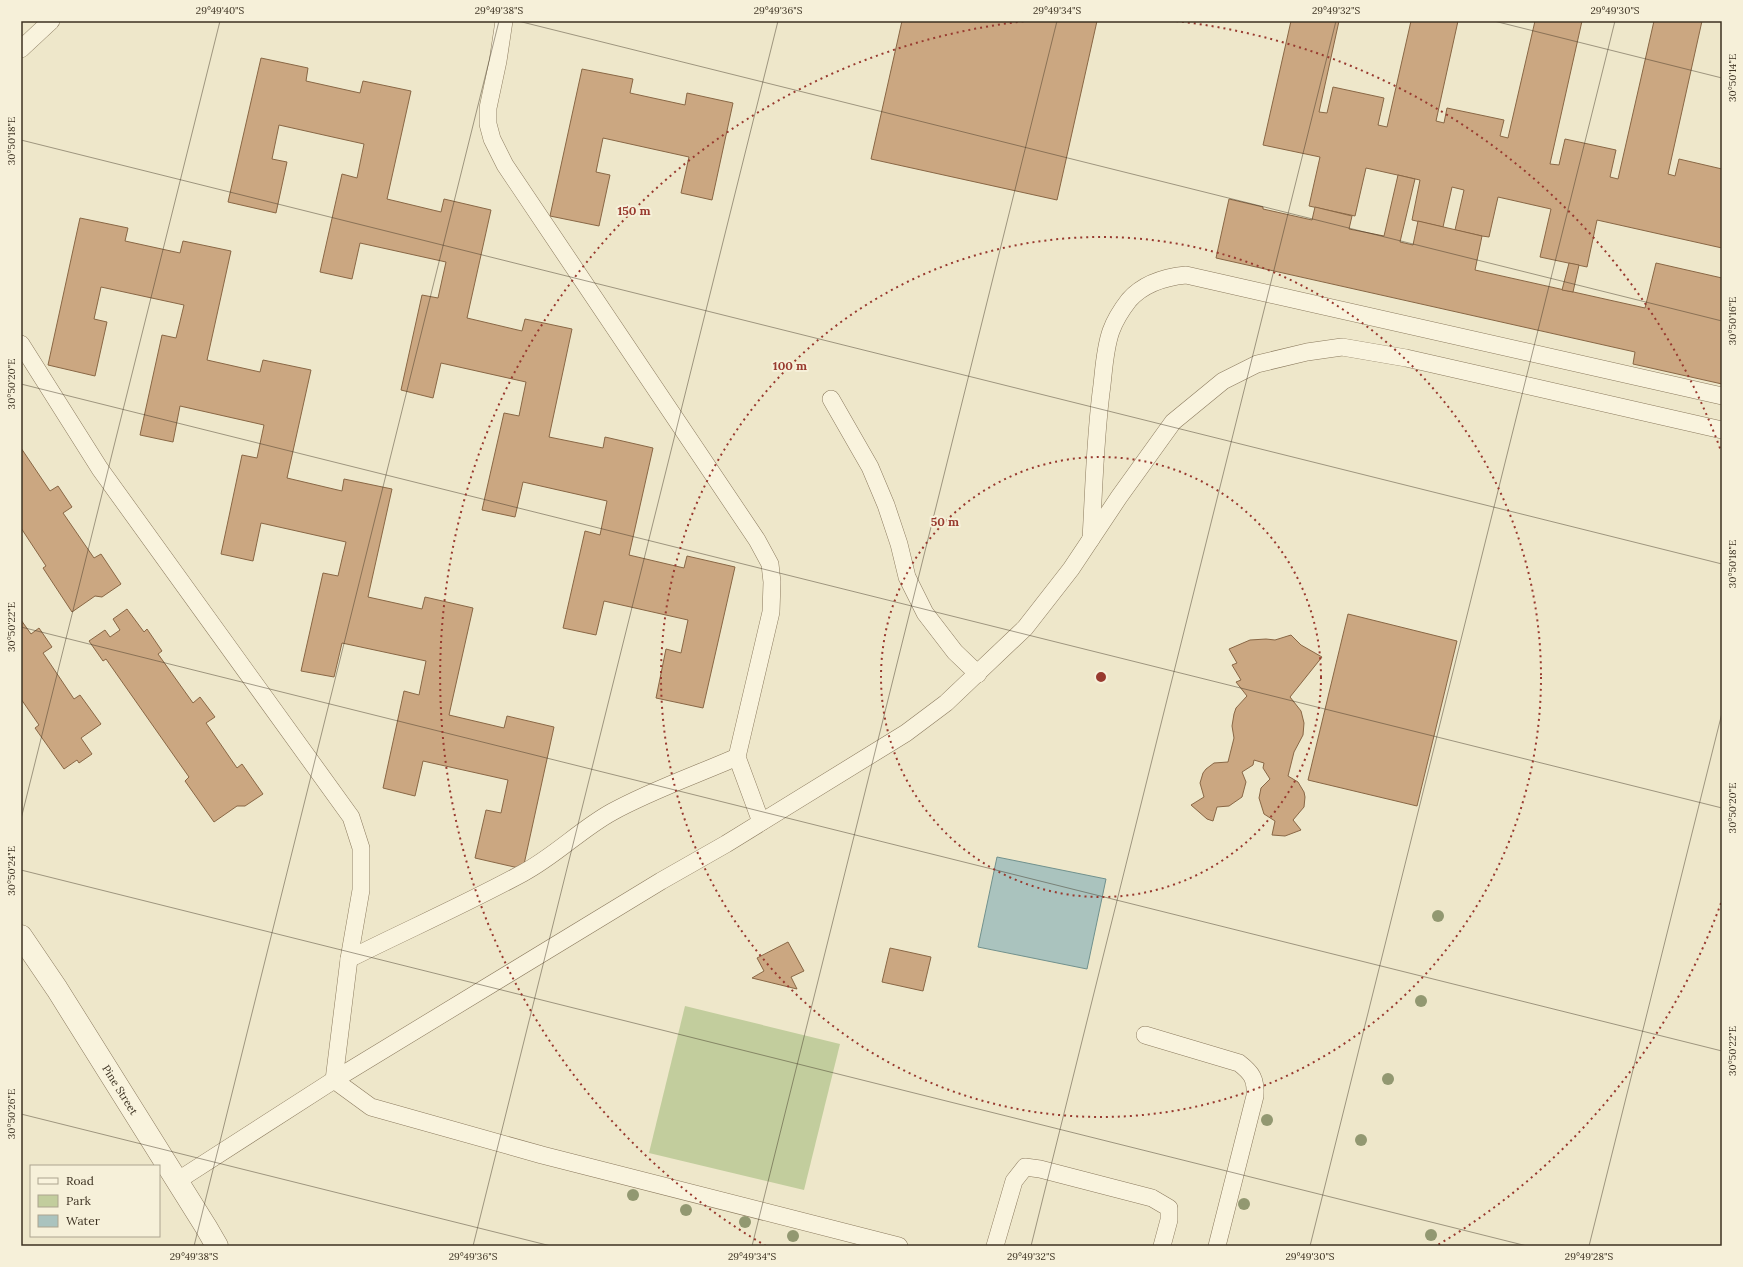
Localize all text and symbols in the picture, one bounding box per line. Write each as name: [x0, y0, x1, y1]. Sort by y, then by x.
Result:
text: 29°49'40"S: [196, 4, 245, 17]
text: 29°49'38"S: [475, 4, 524, 17]
text: 29°49'36"S: [754, 4, 803, 17]
text: 29°49'34"S: [1033, 4, 1081, 17]
text: 29°49'32"S: [1312, 4, 1360, 17]
text: 29°49'30"S: [1590, 4, 1640, 17]
text: 30°50'14"E: [1726, 54, 1739, 102]
text: 30°50'18"E: [5, 117, 18, 165]
text: 150 m: [617, 203, 651, 218]
text: 30°50'16"E: [1726, 297, 1739, 345]
text: 100 m: [773, 358, 807, 373]
text: 30°50'20"E: [5, 359, 18, 409]
text: 50 m: [931, 514, 959, 529]
text: 30°50'18"E: [1726, 540, 1739, 588]
text: 30°50'22"E: [5, 602, 18, 652]
centre of rings: [1094, 670, 1108, 684]
text: 30°50'20"E: [1726, 783, 1739, 833]
text: 30°50'24"E: [5, 846, 18, 896]
text: 30°50'22"E: [1726, 1026, 1739, 1076]
street label: Pine Street: [99, 1062, 141, 1118]
text: 30°50'26"E: [5, 1089, 18, 1139]
legend: [30, 1165, 160, 1237]
text: Road: [66, 1173, 94, 1188]
text: Park: [66, 1193, 92, 1208]
text: Water: [66, 1213, 101, 1228]
text: 29°49'38"S: [170, 1250, 219, 1263]
text: 29°49'36"S: [449, 1250, 498, 1263]
text: 29°49'34"S: [728, 1250, 776, 1263]
text: 29°49'32"S: [1007, 1250, 1055, 1263]
text: 29°49'30"S: [1285, 1250, 1335, 1263]
text: 29°49'28"S: [1565, 1250, 1613, 1263]

